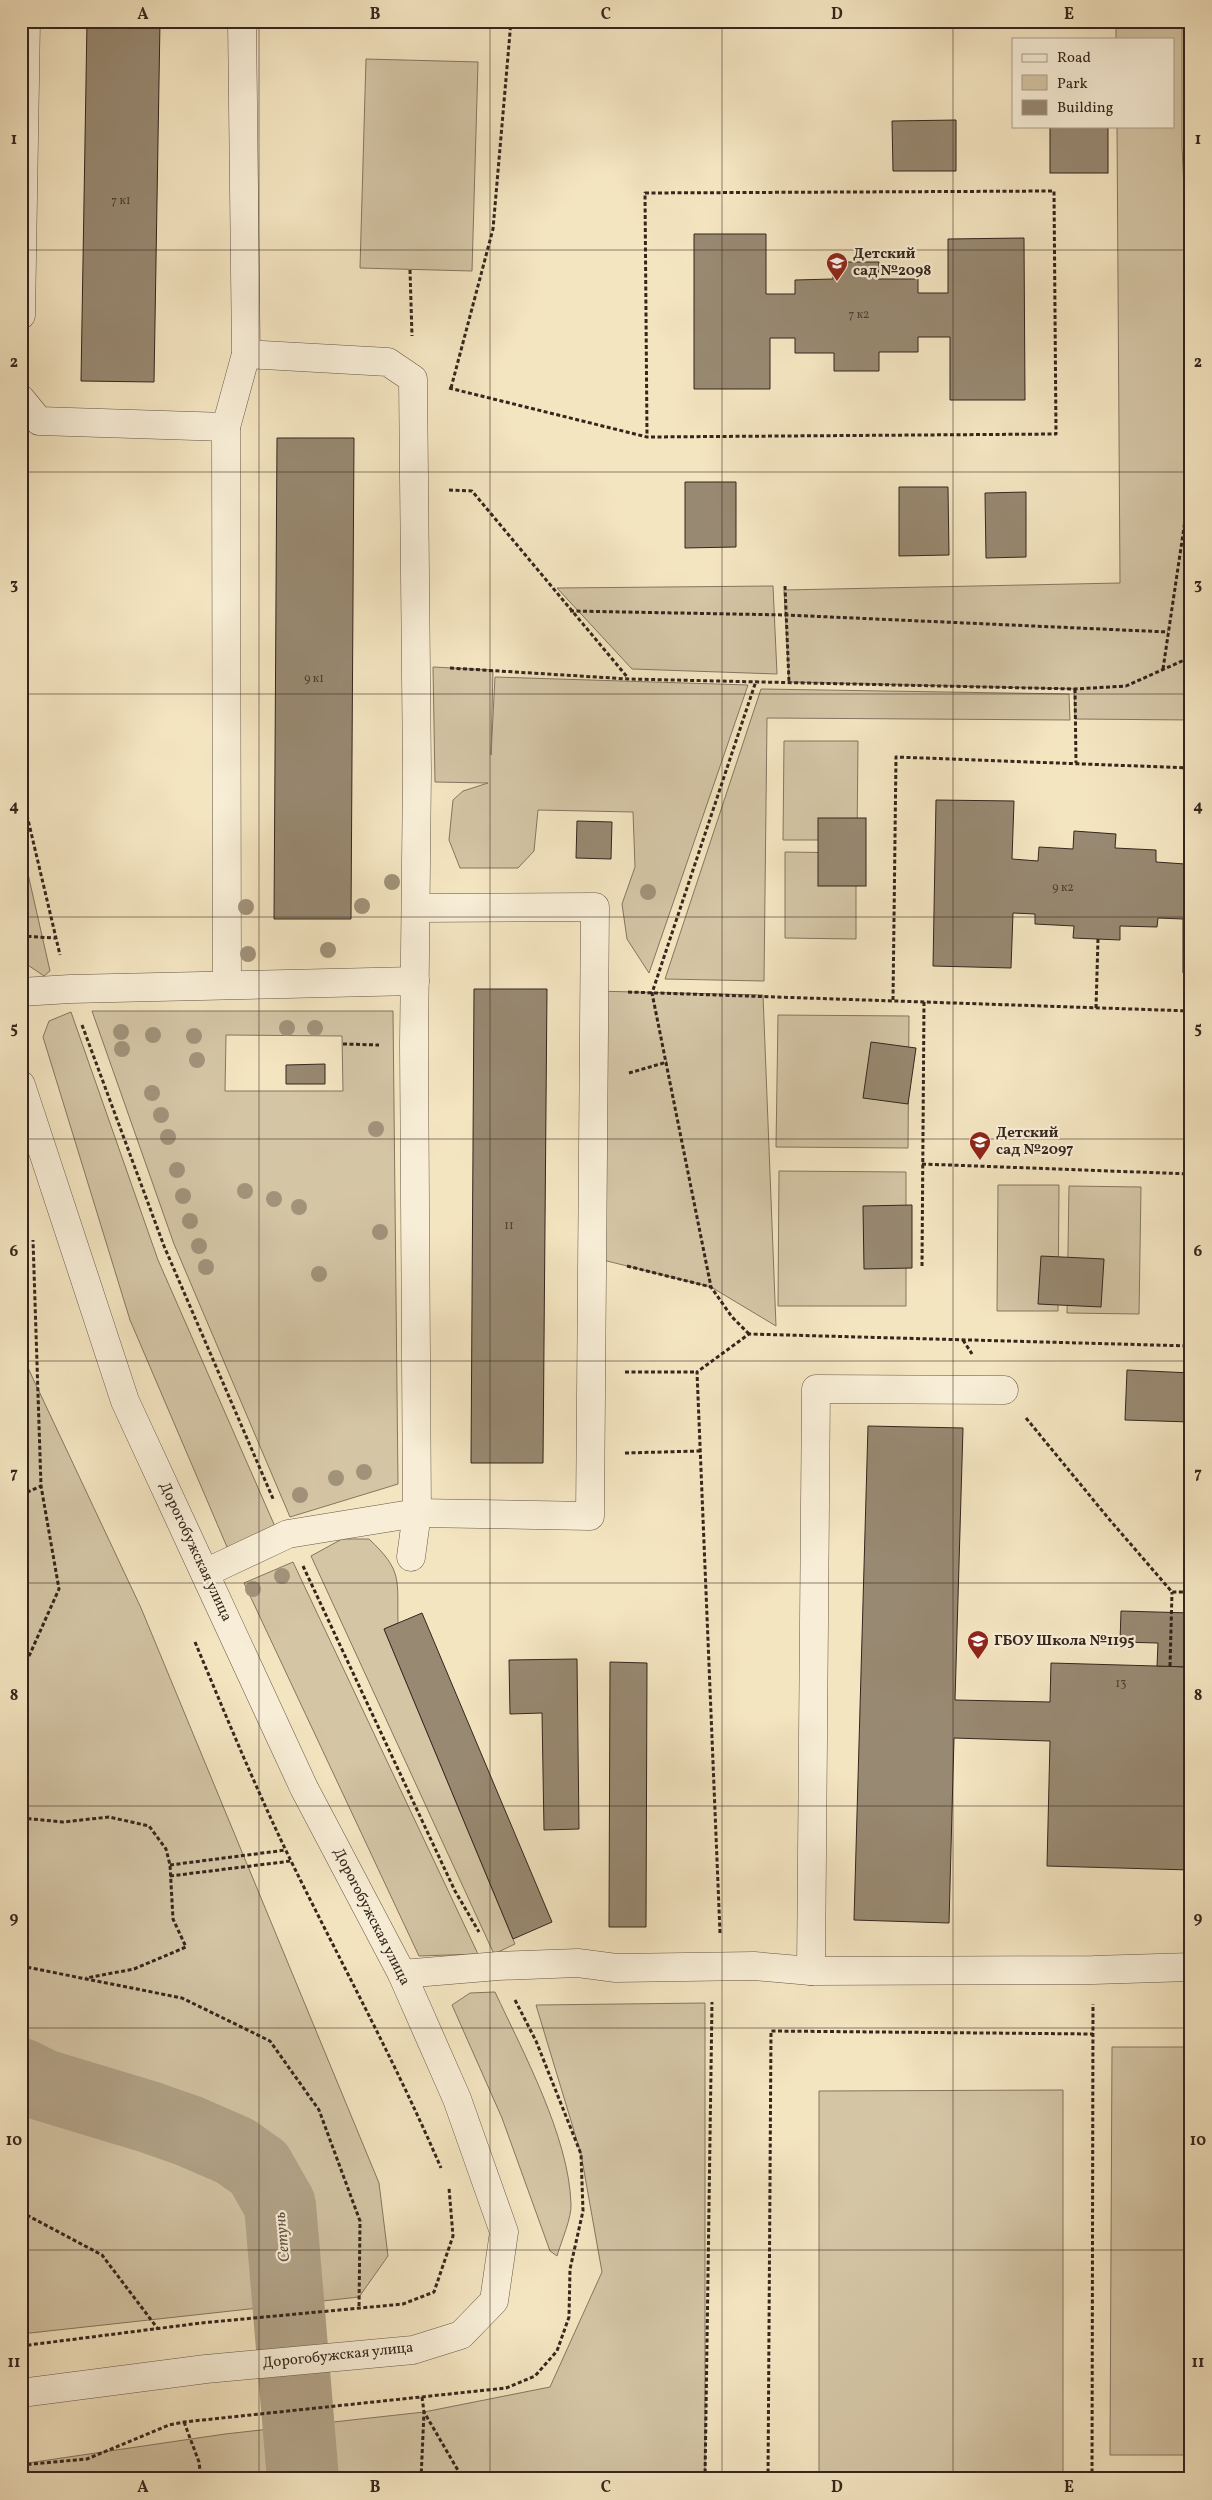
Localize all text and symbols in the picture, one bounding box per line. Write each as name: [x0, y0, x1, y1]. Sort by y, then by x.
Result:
text: A: [137, 4, 149, 26]
text: B: [370, 4, 381, 26]
text: C: [601, 4, 611, 26]
text: D: [831, 4, 843, 26]
text: E: [1064, 4, 1074, 26]
legend: [1012, 38, 1174, 128]
text: Road: [1057, 48, 1091, 69]
text: Park: [1057, 74, 1088, 95]
text: Building: [1057, 98, 1114, 119]
text: 1: [11, 129, 17, 151]
text: 1: [1195, 129, 1201, 151]
house number: 7 к1: [111, 193, 131, 209]
place label: Детский сад №2098: [853, 244, 931, 282]
school or university icon: Детский сад №2098: [825, 251, 849, 282]
house number: 7 к2: [848, 307, 870, 323]
text: 2: [10, 352, 18, 374]
text: 2: [1194, 352, 1202, 374]
text: 3: [10, 574, 18, 596]
text: 3: [1194, 574, 1202, 596]
house number: 9 к1: [304, 671, 324, 687]
text: 4: [9, 796, 19, 818]
text: 4: [1193, 796, 1203, 818]
house number: 9 к2: [1052, 880, 1074, 896]
text: 5: [10, 1018, 18, 1040]
text: 5: [1194, 1018, 1202, 1040]
place label: Детский сад №2097: [996, 1123, 1073, 1161]
school or university icon: Детский сад №2097: [968, 1130, 992, 1161]
house number: 11: [504, 1218, 514, 1234]
text: 6: [10, 1241, 19, 1263]
text: 6: [1194, 1241, 1203, 1263]
text: 7: [10, 1463, 18, 1485]
text: 7: [1194, 1463, 1202, 1485]
street label: Дорогобужская улица: [153, 1479, 237, 1625]
school or university icon: ГБОУ Школа №1195: [966, 1629, 990, 1660]
place label: ГБОУ Школа №1195: [994, 1631, 1135, 1652]
house number: 13: [1116, 1676, 1126, 1692]
text: 8: [10, 1685, 18, 1707]
text: 8: [1194, 1685, 1202, 1707]
street label: Дорогобужская улица: [327, 1845, 415, 1989]
text: 9: [10, 1908, 19, 1930]
text: 9: [1194, 1908, 1203, 1930]
text: 10: [6, 2130, 22, 2152]
text: 10: [1190, 2130, 1206, 2152]
water label: Сетунь: [270, 2211, 296, 2263]
street label: Дорогобужская улица: [261, 2338, 415, 2374]
text: 11: [8, 2352, 20, 2374]
text: 11: [1192, 2352, 1204, 2374]
text: A: [137, 2477, 149, 2499]
text: B: [370, 2477, 381, 2499]
text: C: [601, 2477, 611, 2499]
text: D: [831, 2477, 843, 2499]
text: E: [1064, 2477, 1074, 2499]

